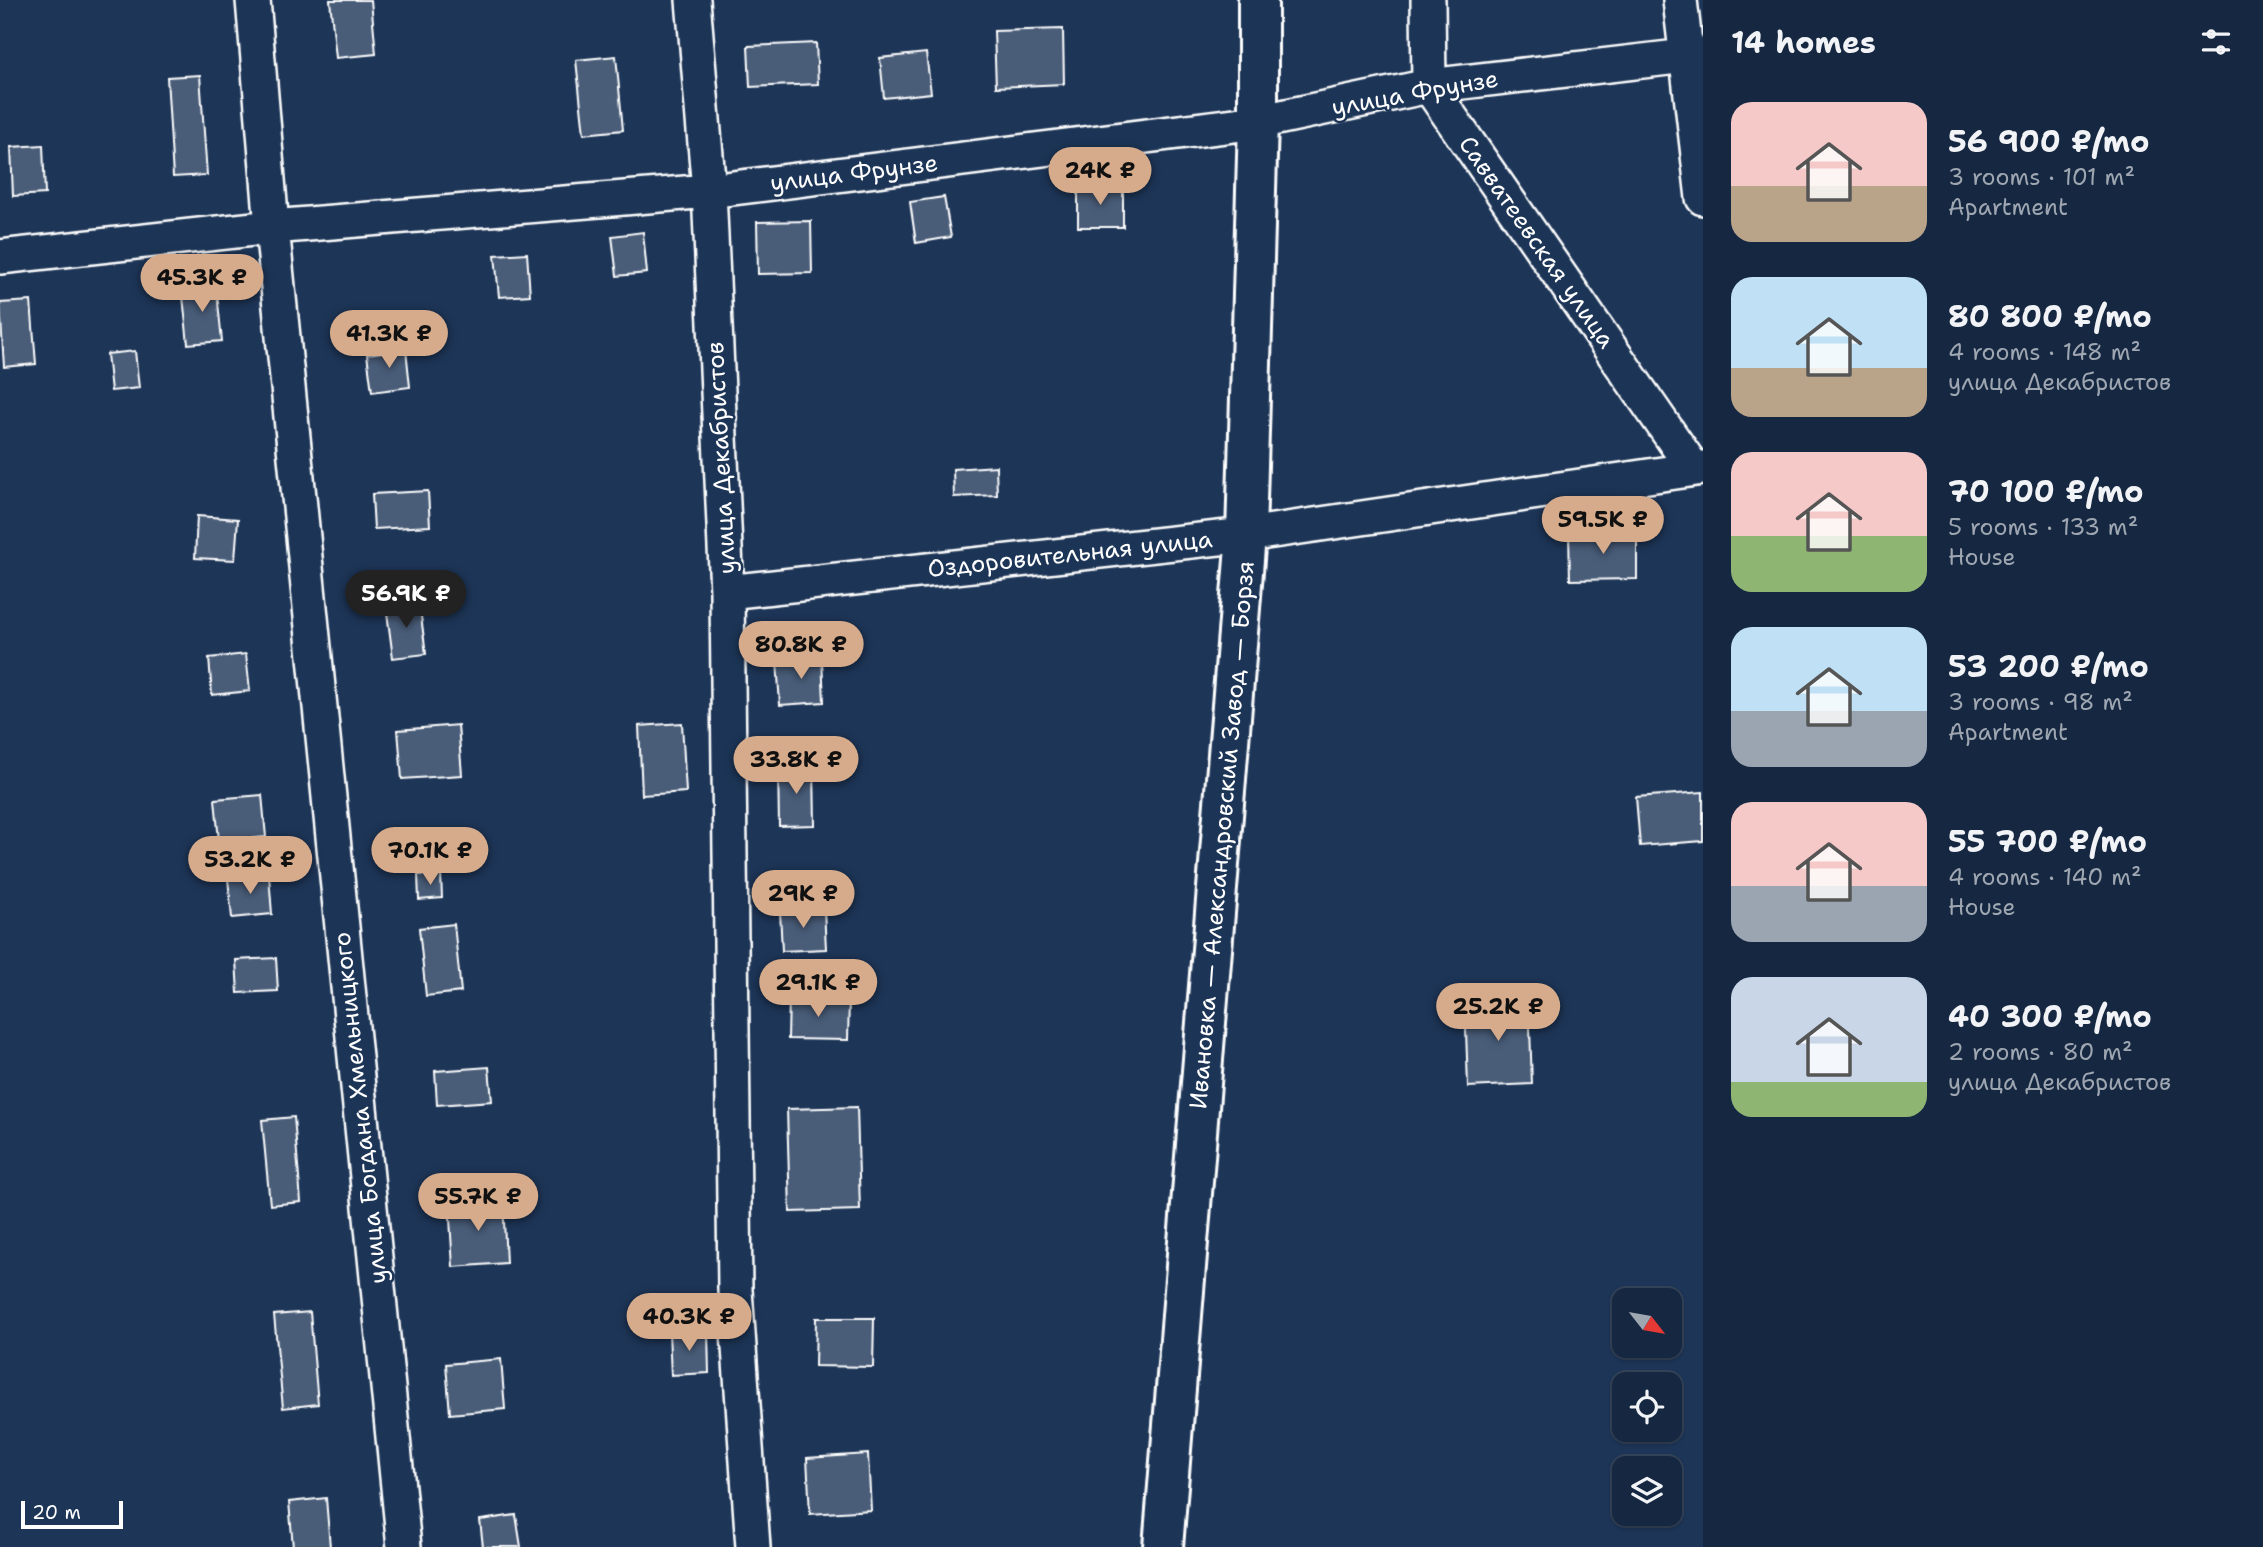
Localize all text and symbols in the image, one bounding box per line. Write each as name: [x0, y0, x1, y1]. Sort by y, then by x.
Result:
text: 14 homes: [1731, 22, 1876, 63]
icon: filters: [2197, 23, 2235, 61]
street label: улица Фрунзе: [1329, 63, 1501, 123]
text: 56 900 ₽/mo: [1948, 121, 2150, 162]
street label: Савватеевская улица: [1451, 129, 1623, 355]
icon: home: [1787, 130, 1871, 214]
street label: улица Фрунзе: [768, 147, 940, 199]
pin: 24K ₽: [1051, 148, 1149, 207]
text: 24K ₽: [1065, 155, 1135, 185]
text: 3 rooms · 101 m²: [1948, 162, 2135, 192]
text: Apartment: [1948, 192, 2068, 222]
pin: 45.3K ₽: [137, 254, 267, 314]
text: 45.3K ₽: [157, 262, 247, 292]
text: 80 800 ₽/mo: [1948, 296, 2152, 337]
icon: home: [1787, 305, 1871, 389]
pin: 41.3K ₽: [324, 310, 454, 370]
text: 41.3K ₽: [346, 318, 432, 348]
text: 4 rooms · 148 m²: [1948, 337, 2141, 367]
street label: улица Декабристов: [699, 341, 743, 575]
text: улица Декабристов: [1948, 367, 2171, 397]
text: 70 100 ₽/mo: [1948, 471, 2144, 512]
icon: home: [1787, 480, 1871, 564]
pin: 59.5K ₽: [1538, 496, 1668, 556]
text: 59.5K ₽: [1558, 504, 1648, 534]
text: 5 rooms · 133 m²: [1948, 512, 2138, 542]
street label: Оздоровительная улица: [926, 523, 1214, 585]
text: House: [1948, 542, 2016, 572]
street label: Ивановка — Александровский Завод — Борзя: [1182, 559, 1262, 1111]
pin: 56.9K ₽: [341, 570, 471, 630]
text: 56.9K ₽: [361, 578, 451, 608]
pin: 80.8K ₽: [736, 622, 866, 681]
text: 80.8K ₽: [755, 629, 847, 659]
text: 53 200 ₽/mo: [1948, 646, 2149, 687]
icon: home: [1787, 655, 1871, 739]
text: 3 rooms · 98 m²: [1948, 687, 2133, 717]
text: Apartment: [1948, 717, 2068, 747]
pin: 33.8K ₽: [731, 736, 861, 796]
text: 33.8K ₽: [750, 744, 843, 774]
text: 55 700 ₽/mo: [1948, 821, 2147, 862]
pin: 70.1K ₽: [365, 828, 495, 887]
icon: home: [1787, 830, 1871, 914]
text: 70.1K ₽: [387, 835, 473, 865]
pin: 53.2K ₽: [185, 836, 315, 896]
text: 53.2K ₽: [204, 844, 296, 874]
text: 4 rooms · 140 m²: [1948, 862, 2142, 892]
pin: 29K ₽: [754, 870, 852, 930]
text: 29K ₽: [768, 878, 838, 908]
text: House: [1948, 892, 2016, 922]
street label: улица Богдана Хмельницкого: [326, 930, 394, 1286]
pin: 29.1K ₽: [753, 960, 883, 1019]
text: 29.1K ₽: [775, 967, 861, 997]
pin: 25.2K ₽: [1433, 984, 1563, 1043]
text: 25.2K ₽: [1452, 991, 1544, 1021]
text: 40 300 ₽/mo: [1948, 996, 2152, 1037]
icon: home: [1787, 1005, 1871, 1089]
text: 2 rooms · 80 m²: [1948, 1037, 2133, 1067]
text: улица Декабристов: [1948, 1067, 2171, 1097]
pin: 55.7K ₽: [413, 1174, 543, 1233]
text: 55.7K ₽: [434, 1181, 522, 1211]
north arrow: [1612, 1288, 1682, 1358]
map controls: [1612, 1288, 1682, 1526]
pin: 40.3K ₽: [624, 1294, 754, 1353]
text: 40.3K ₽: [643, 1301, 735, 1331]
button: locate: [1612, 1372, 1682, 1442]
button: layers: [1612, 1456, 1682, 1526]
scale bar: [21, 1498, 122, 1530]
text: 20 m: [32, 1500, 81, 1525]

